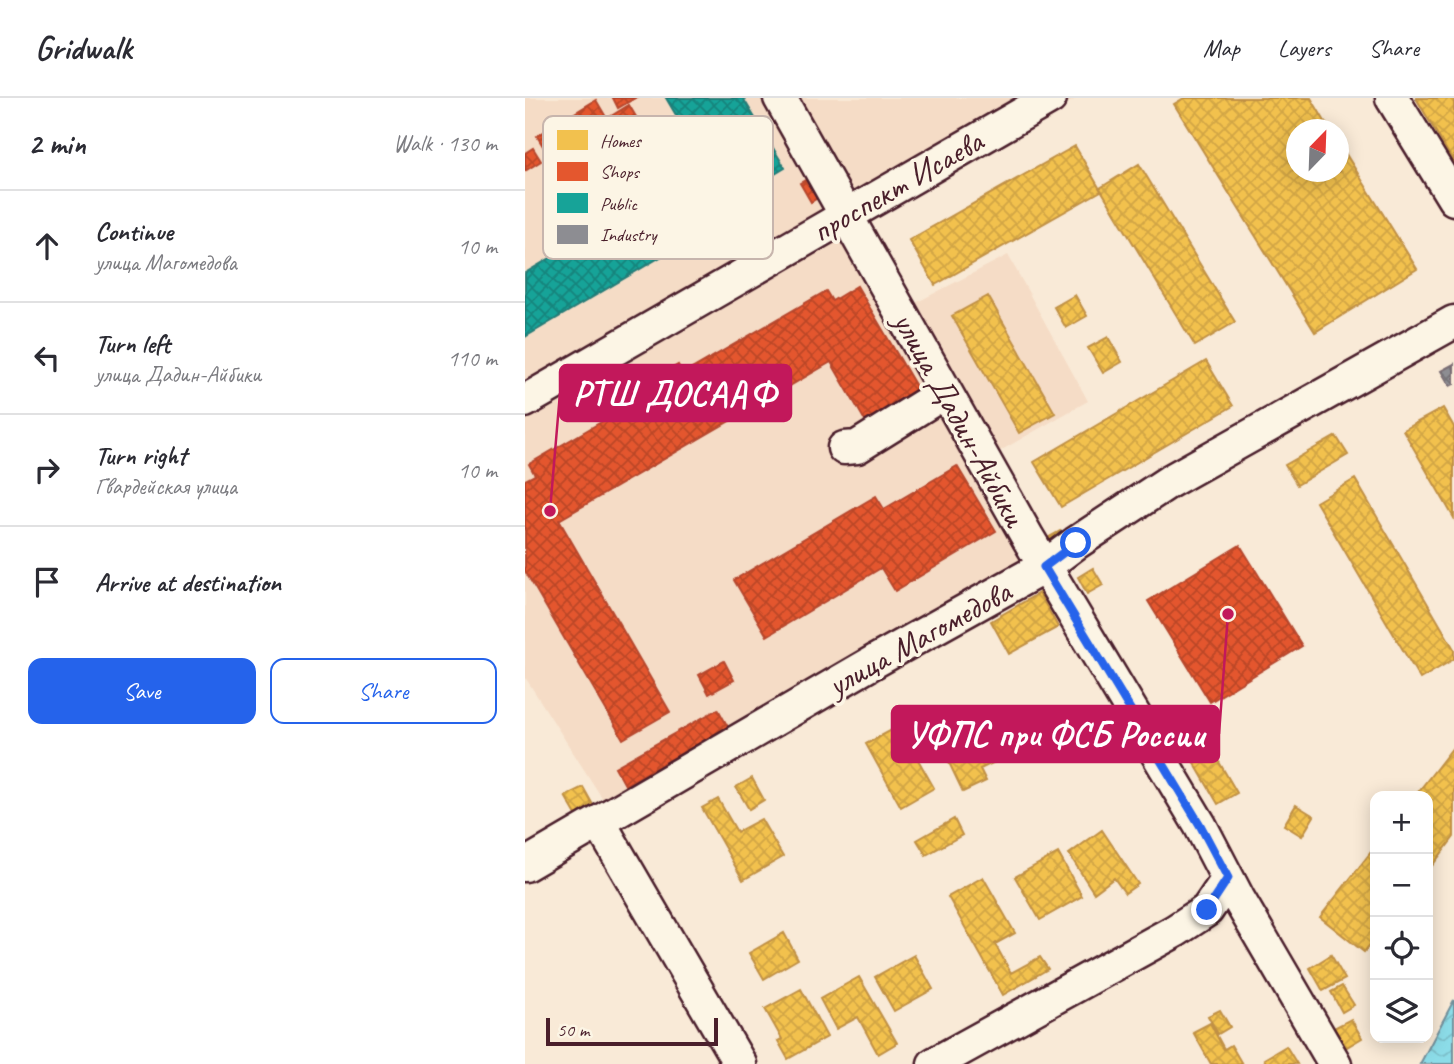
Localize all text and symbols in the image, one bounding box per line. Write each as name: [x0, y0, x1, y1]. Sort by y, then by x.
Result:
text: Gridwalk: [35, 27, 132, 69]
text: Map: [1203, 33, 1240, 63]
text: Layers: [1278, 33, 1331, 63]
text: Share: [1369, 33, 1419, 63]
legend: [543, 116, 773, 259]
street label: проспект Исаева: [804, 119, 992, 252]
north arrow: [1286, 119, 1349, 182]
text: 2 min: [28, 125, 85, 163]
text: Walk · 130 m: [393, 129, 497, 158]
text: Homes: [600, 129, 642, 153]
text: Shops: [600, 160, 640, 184]
text: Public: [600, 192, 638, 216]
text: Continue: [95, 215, 173, 248]
text: Industry: [600, 223, 658, 247]
icon: ahead: [28, 227, 66, 265]
text: 10 m: [458, 232, 497, 261]
text: улица Магомедова: [95, 248, 237, 277]
street label: улица Дадин-Айбики: [883, 303, 1037, 536]
text: Turn left: [95, 327, 170, 360]
icon: left: [28, 339, 66, 377]
text: 110 m: [448, 344, 497, 373]
text: улица Дадин-Айбики: [95, 360, 261, 389]
callout: РТШ ДОСААФ: [560, 365, 791, 421]
text: РТШ ДОСААФ: [573, 371, 779, 416]
text: Turn right: [95, 439, 186, 472]
icon: right: [28, 451, 66, 489]
text: 10 m: [458, 456, 497, 485]
text: Гвардейская улица: [95, 472, 237, 501]
route start: [1060, 527, 1091, 558]
icon: arrive: [28, 563, 66, 601]
text: Arrive at destination: [95, 566, 281, 599]
street label: улица Магомедова: [818, 570, 1020, 707]
button: Save: [28, 658, 256, 724]
button: Share: [270, 658, 497, 724]
callout: УФПС при ФСБ России: [892, 706, 1219, 762]
text: УФПС при ФСБ России: [906, 712, 1208, 757]
map controls: [1370, 791, 1433, 1043]
button: +: [1370, 791, 1433, 854]
button: −: [1370, 854, 1433, 917]
route end: [1191, 894, 1222, 925]
button: locate: [1370, 917, 1433, 980]
button: layers: [1370, 980, 1433, 1043]
scale bar: [546, 1015, 717, 1047]
text: 50 m: [557, 1018, 589, 1042]

